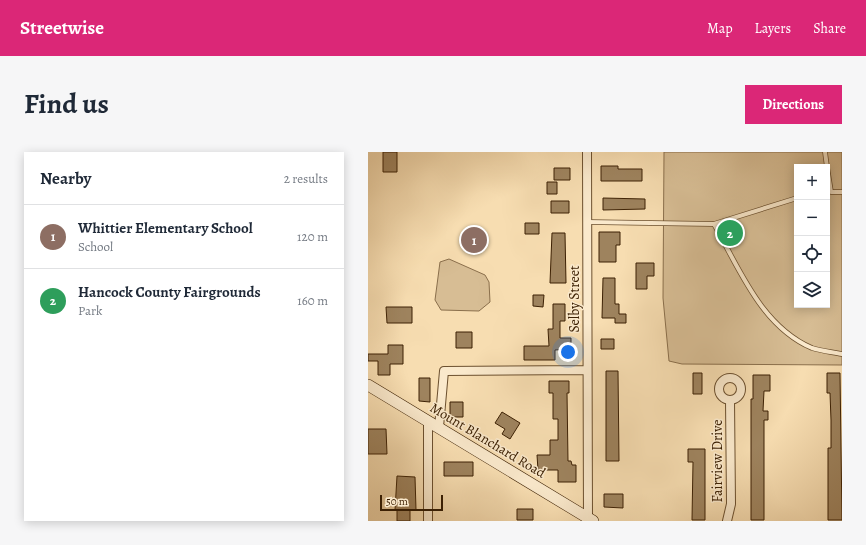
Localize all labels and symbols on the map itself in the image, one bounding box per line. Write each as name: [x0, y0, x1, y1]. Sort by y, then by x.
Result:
pin: 2: [717, 218, 743, 248]
pin: 1: [461, 225, 487, 255]
street label: Selby Street: [565, 265, 584, 333]
your location: [558, 342, 578, 362]
street label: Mount Blanchard Road: [426, 398, 550, 483]
street label: Fairview Drive: [708, 419, 727, 503]
scale bar: [380, 493, 443, 512]

